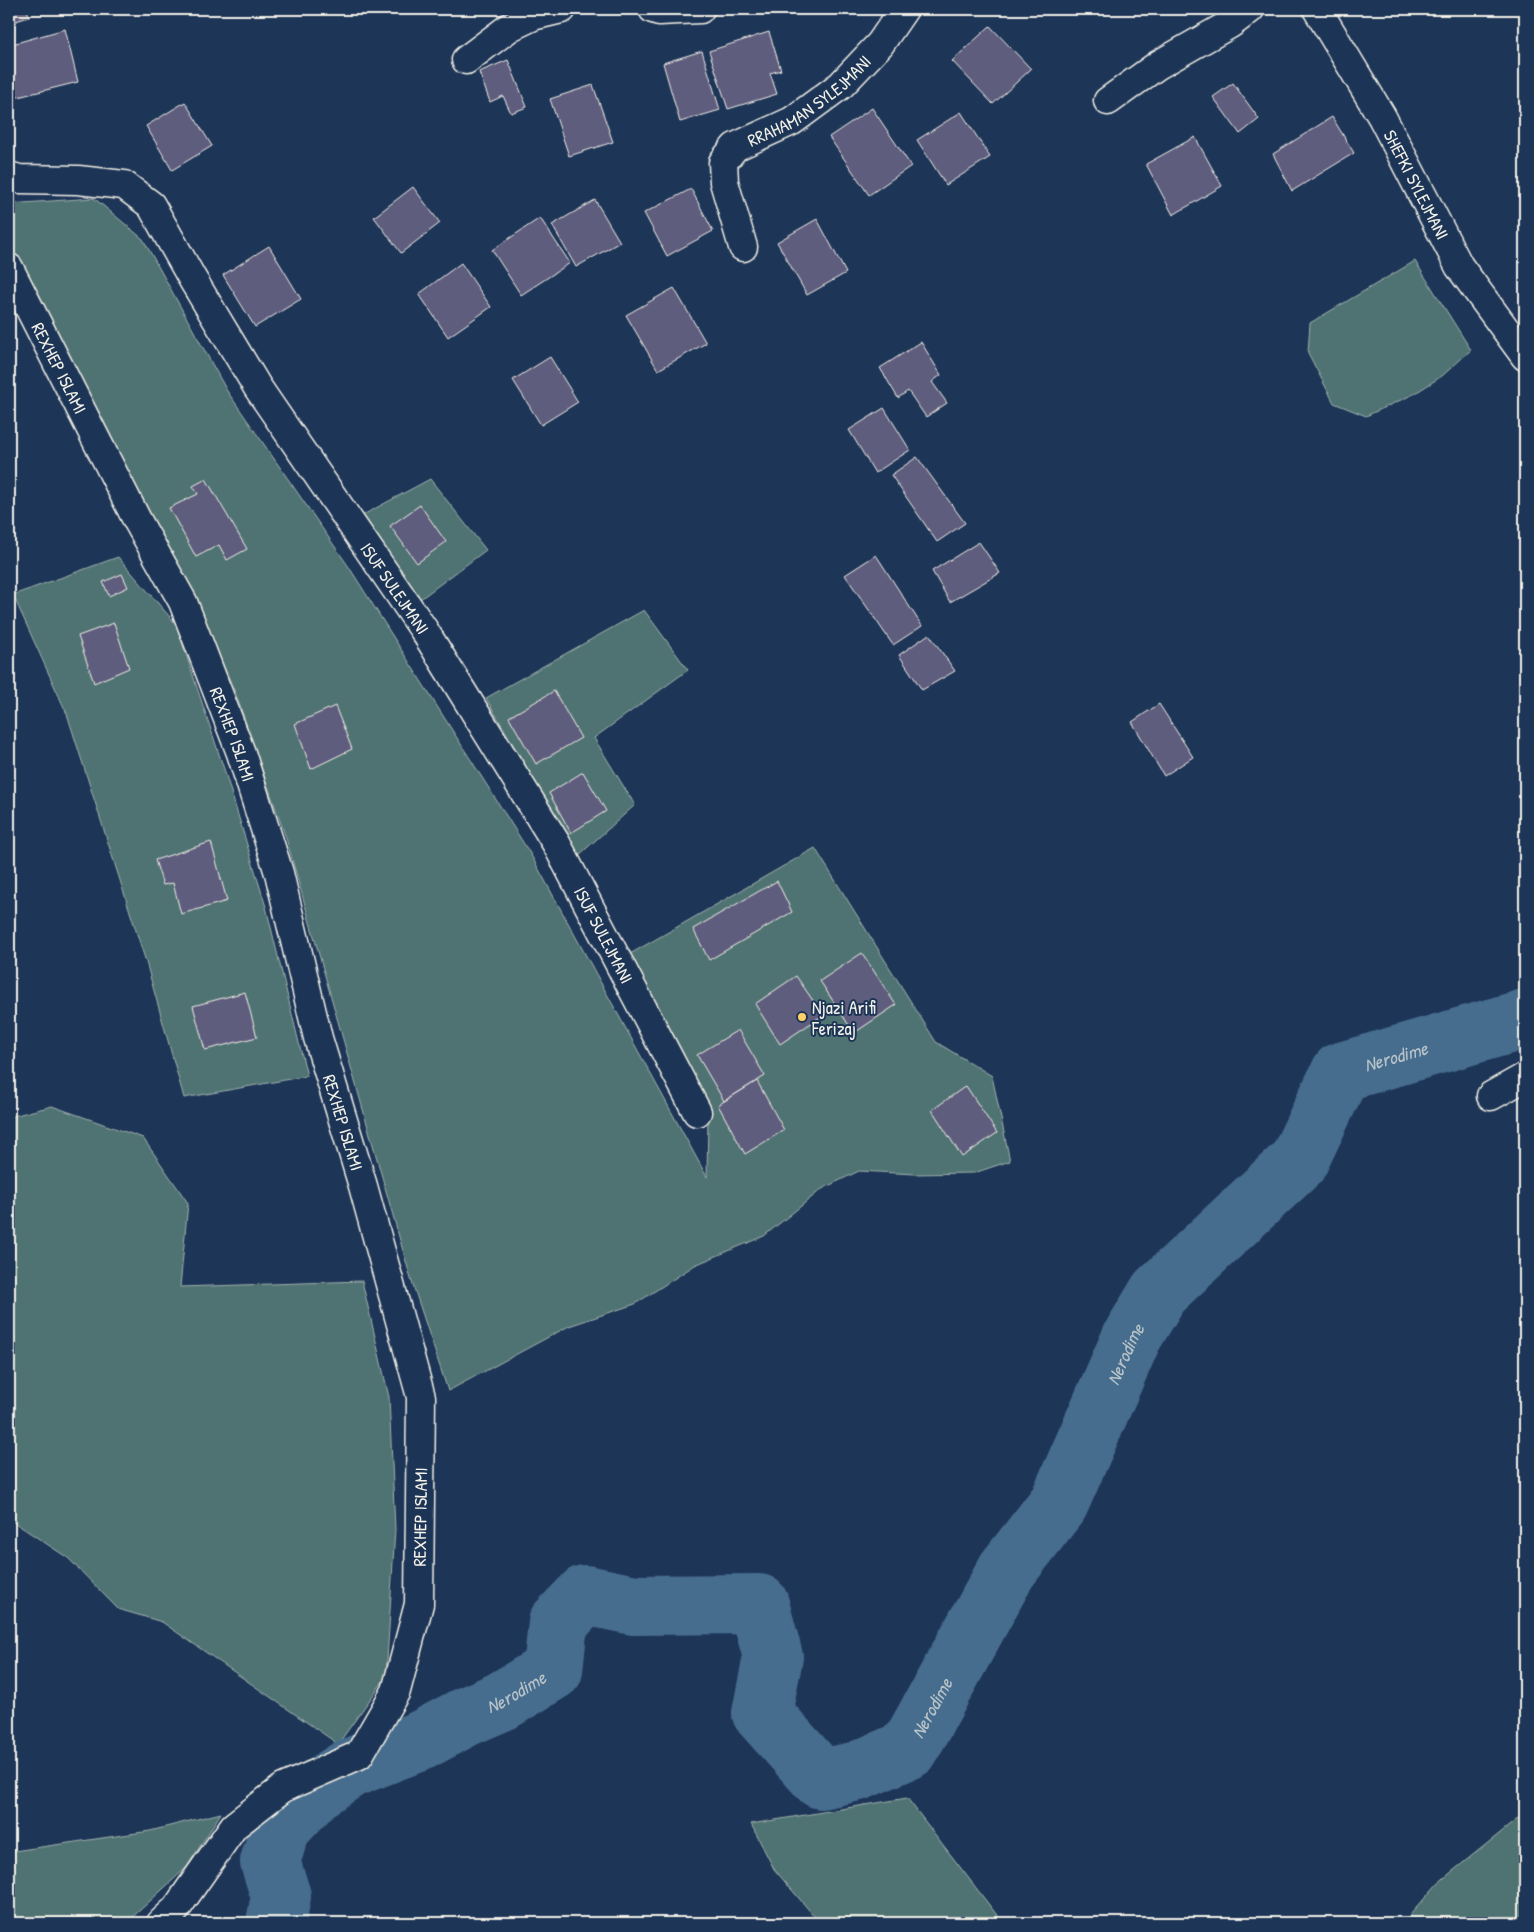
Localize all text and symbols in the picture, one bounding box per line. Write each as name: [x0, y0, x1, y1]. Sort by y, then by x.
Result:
street label: RRAHAMAN SYLEJMANI: [743, 49, 876, 152]
street label: SHEFKI SYLEJMANI: [1378, 125, 1456, 244]
street label: REXHEP ISLAMI: [26, 318, 93, 418]
street label: ISUF SULEJMANI: [355, 537, 436, 639]
street label: REXHEP ISLAMI: [204, 683, 262, 785]
street label: ISUF SULEJMANI: [568, 882, 640, 988]
place label: Njazi Arifi Ferizaj: [811, 995, 876, 1041]
marker: Njazi Arifi Ferizaj: [796, 1011, 808, 1023]
water label: Nerodime: [1361, 1034, 1432, 1078]
street label: REXHEP ISLAMI: [317, 1071, 370, 1173]
water label: Nerodime: [1100, 1317, 1151, 1389]
street label: REXHEP ISLAMI: [407, 1467, 433, 1567]
water label: Nerodime: [482, 1664, 552, 1719]
water label: Nerodime: [904, 1672, 959, 1743]

